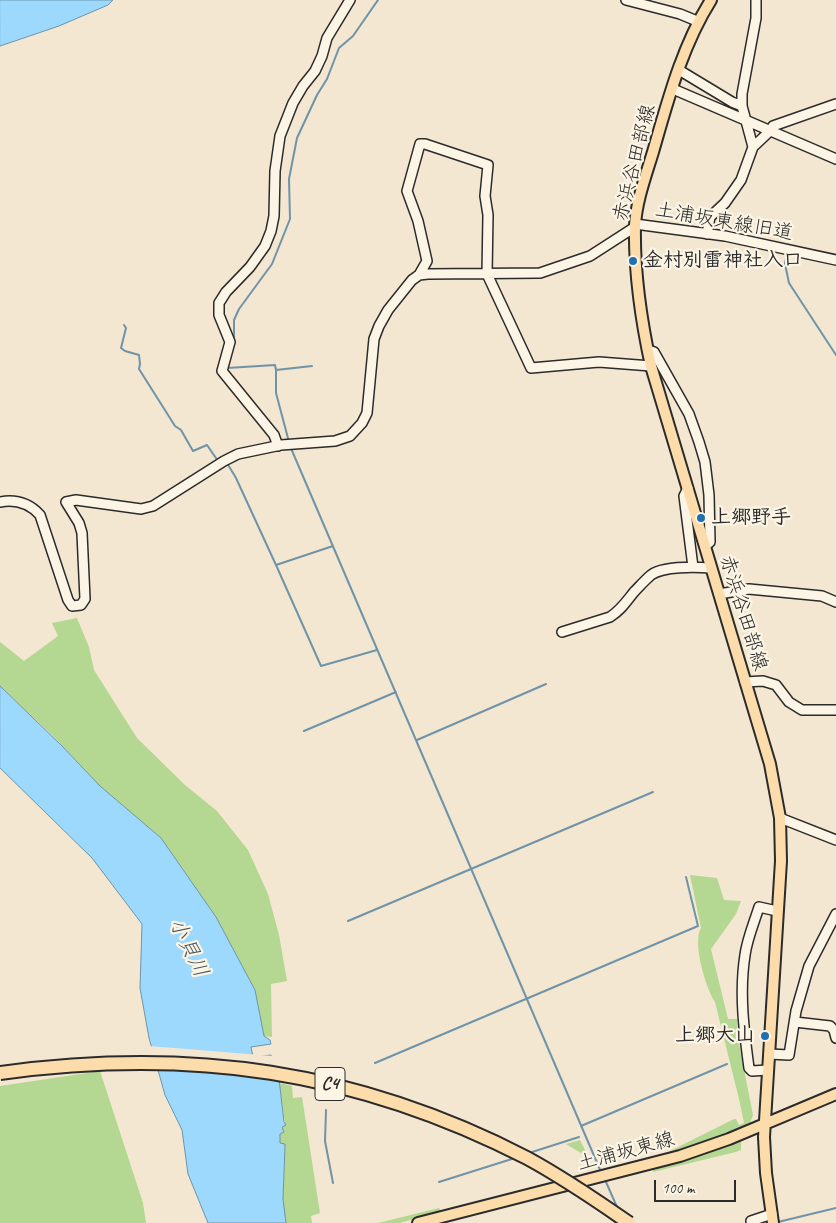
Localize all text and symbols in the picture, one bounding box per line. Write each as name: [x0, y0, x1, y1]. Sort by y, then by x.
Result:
street label: 赤浜谷田部線: [609, 102, 661, 224]
street label: 土浦坂東線旧道: [653, 198, 795, 246]
place label: 金村別雷神社入口: [643, 249, 803, 273]
marker: 金村別雷神社入口: [627, 255, 639, 267]
place label: 上郷野手: [711, 506, 791, 530]
marker: 上郷野手: [695, 512, 707, 524]
street label: 赤浜谷田部線: [714, 552, 772, 674]
water label: 小貝川: [163, 914, 213, 982]
place label: 上郷大山: [675, 1024, 755, 1048]
marker: 上郷大山: [759, 1030, 771, 1042]
road number: C4: [315, 1068, 345, 1100]
street label: 土浦坂東線: [575, 1127, 677, 1177]
scale bar: [656, 1170, 738, 1202]
text: 100 m: [662, 1179, 694, 1198]

